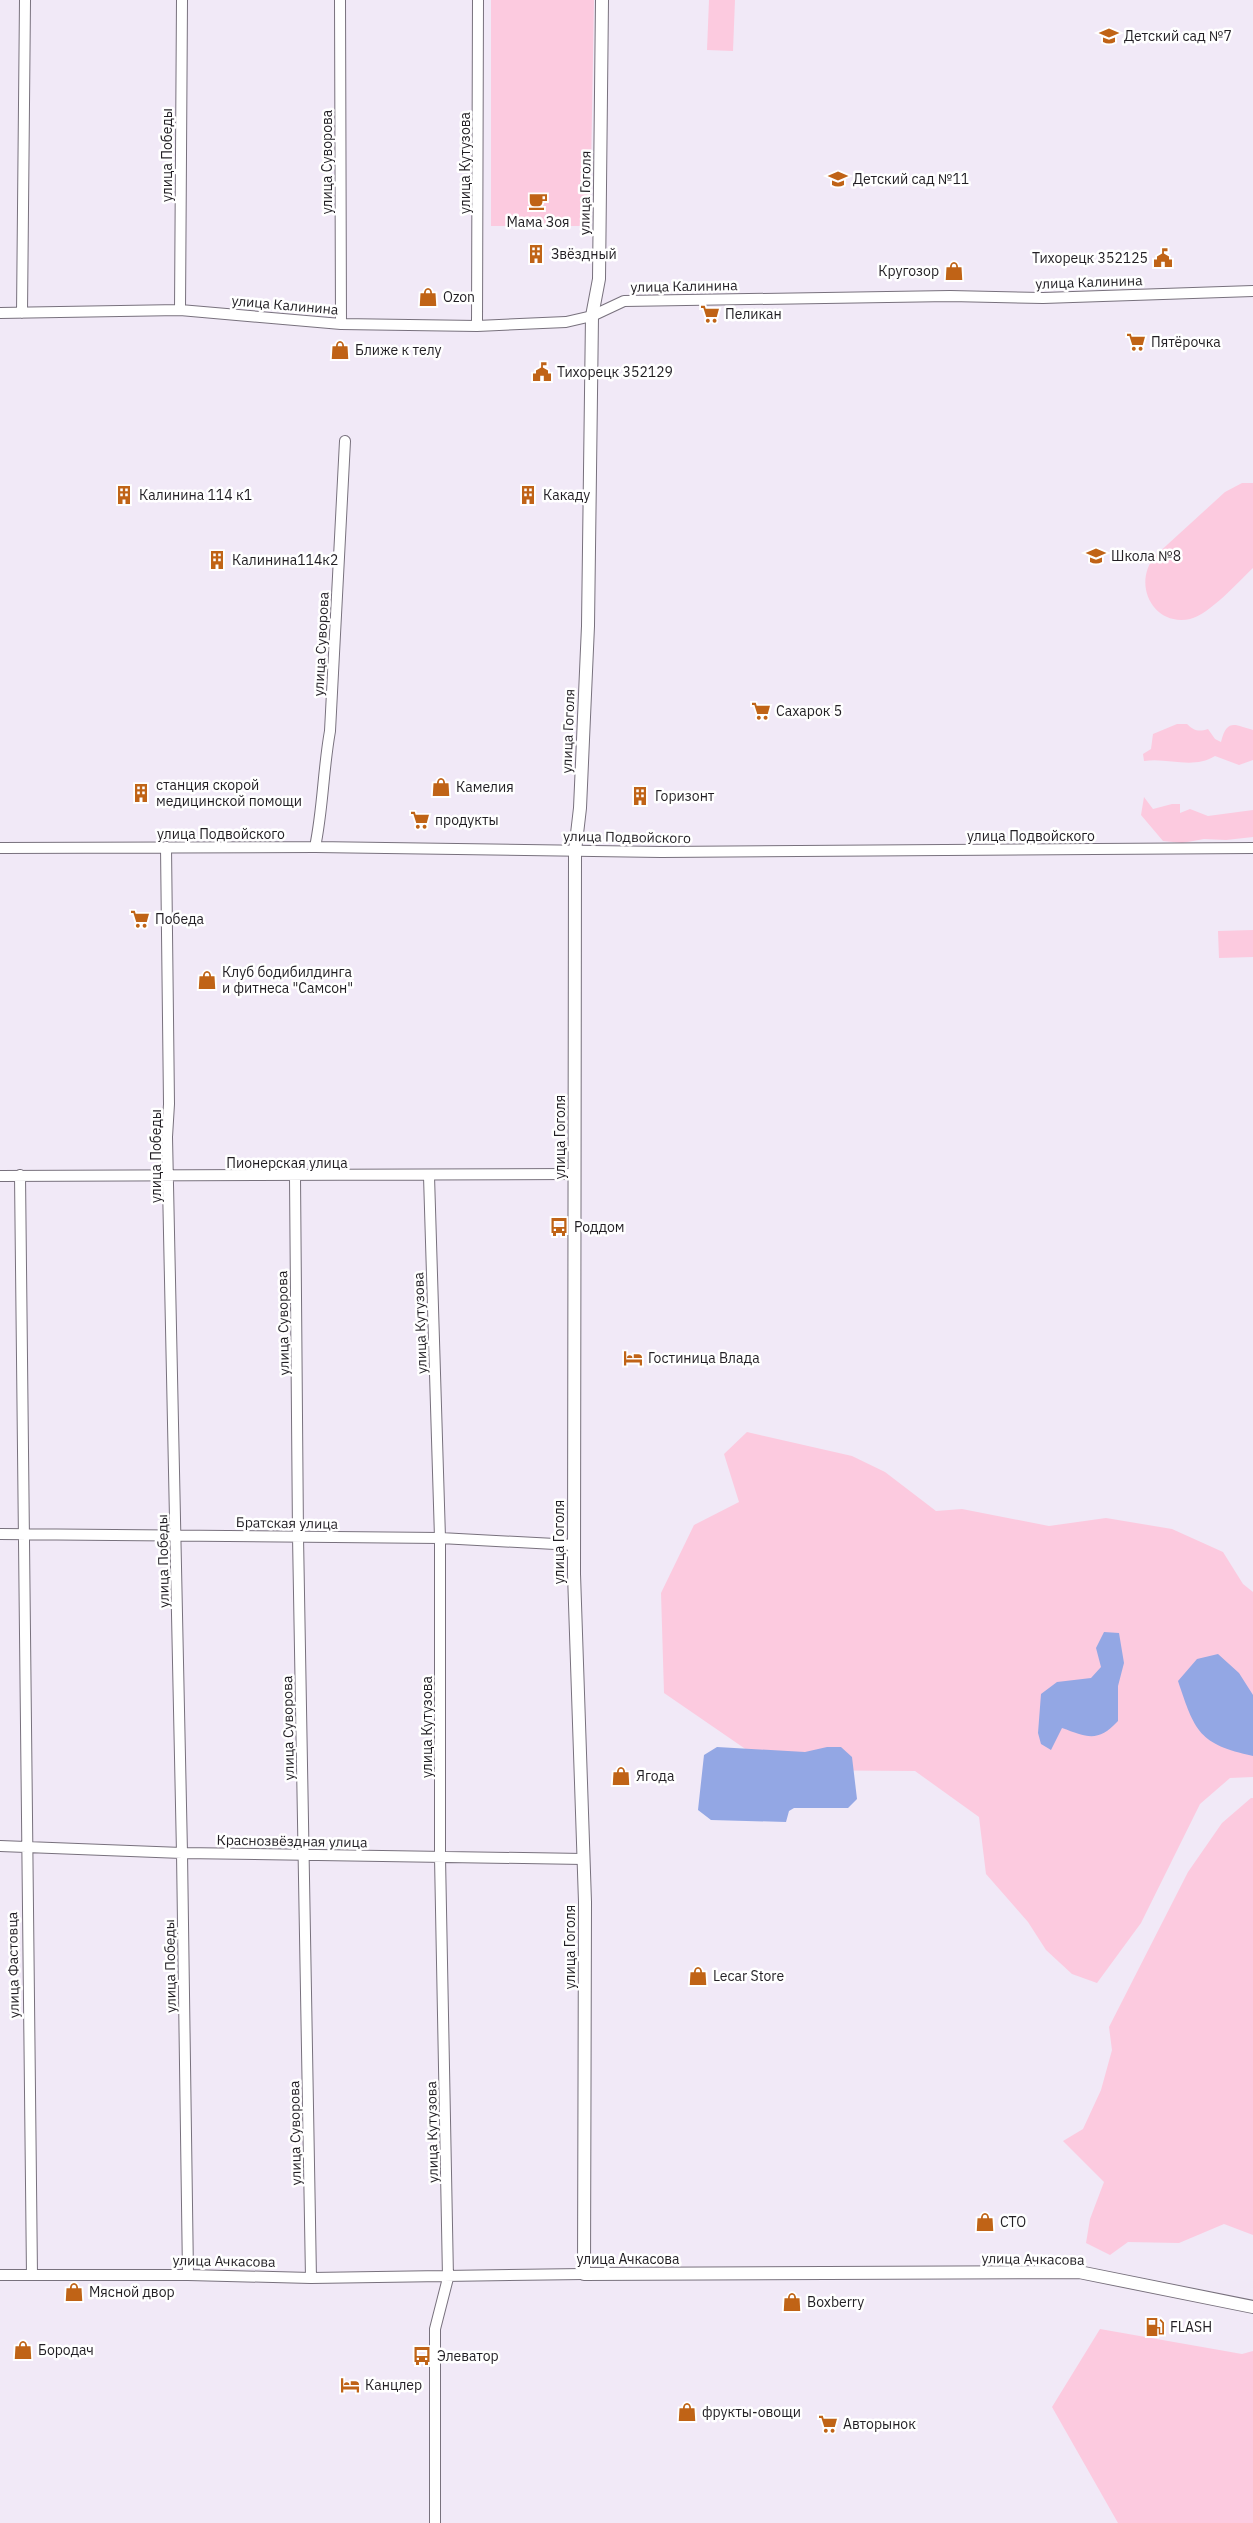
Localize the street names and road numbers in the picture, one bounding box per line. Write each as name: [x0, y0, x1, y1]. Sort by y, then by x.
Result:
street label: улица Победы: [158, 108, 176, 202]
street label: улица Суворова: [318, 109, 336, 214]
street label: улица Кутузова: [456, 112, 474, 214]
street label: улица Гоголя: [575, 151, 595, 235]
street label: улица Калинина: [1035, 271, 1143, 293]
street label: улица Калинина: [630, 276, 738, 296]
street label: улица Калинина: [231, 291, 340, 319]
street label: улица Суворова: [309, 591, 333, 697]
street label: улица Гоголя: [558, 688, 578, 774]
street label: улица Подвойского: [157, 825, 285, 843]
street label: улица Подвойского: [563, 827, 691, 847]
street label: улица Подвойского: [967, 827, 1095, 845]
street label: улица Гоголя: [551, 1095, 569, 1179]
street label: улица Победы: [147, 1109, 165, 1203]
street label: Пионерская улица: [226, 1154, 348, 1172]
street label: улица Суворова: [273, 1270, 293, 1375]
street label: улица Кутузова: [409, 1271, 431, 1374]
street label: улица Гоголя: [550, 1500, 568, 1584]
street label: Братская улица: [236, 1513, 339, 1533]
street label: улица Победы: [153, 1514, 173, 1608]
street label: улица Суворова: [278, 1675, 298, 1780]
street label: улица Кутузова: [418, 1676, 436, 1778]
street label: Краснозвёздная улица: [216, 1831, 368, 1851]
street label: улица Гоголя: [561, 1905, 579, 1989]
street label: улица Фастовца: [3, 1911, 23, 2018]
street label: улица Победы: [160, 1919, 180, 2013]
street label: улица Суворова: [285, 2080, 305, 2185]
street label: улица Кутузова: [422, 2080, 442, 2183]
street label: улица Ачкасова: [981, 2249, 1085, 2269]
street label: улица Ачкасова: [576, 2250, 680, 2268]
street label: улица Ачкасова: [172, 2251, 276, 2271]

